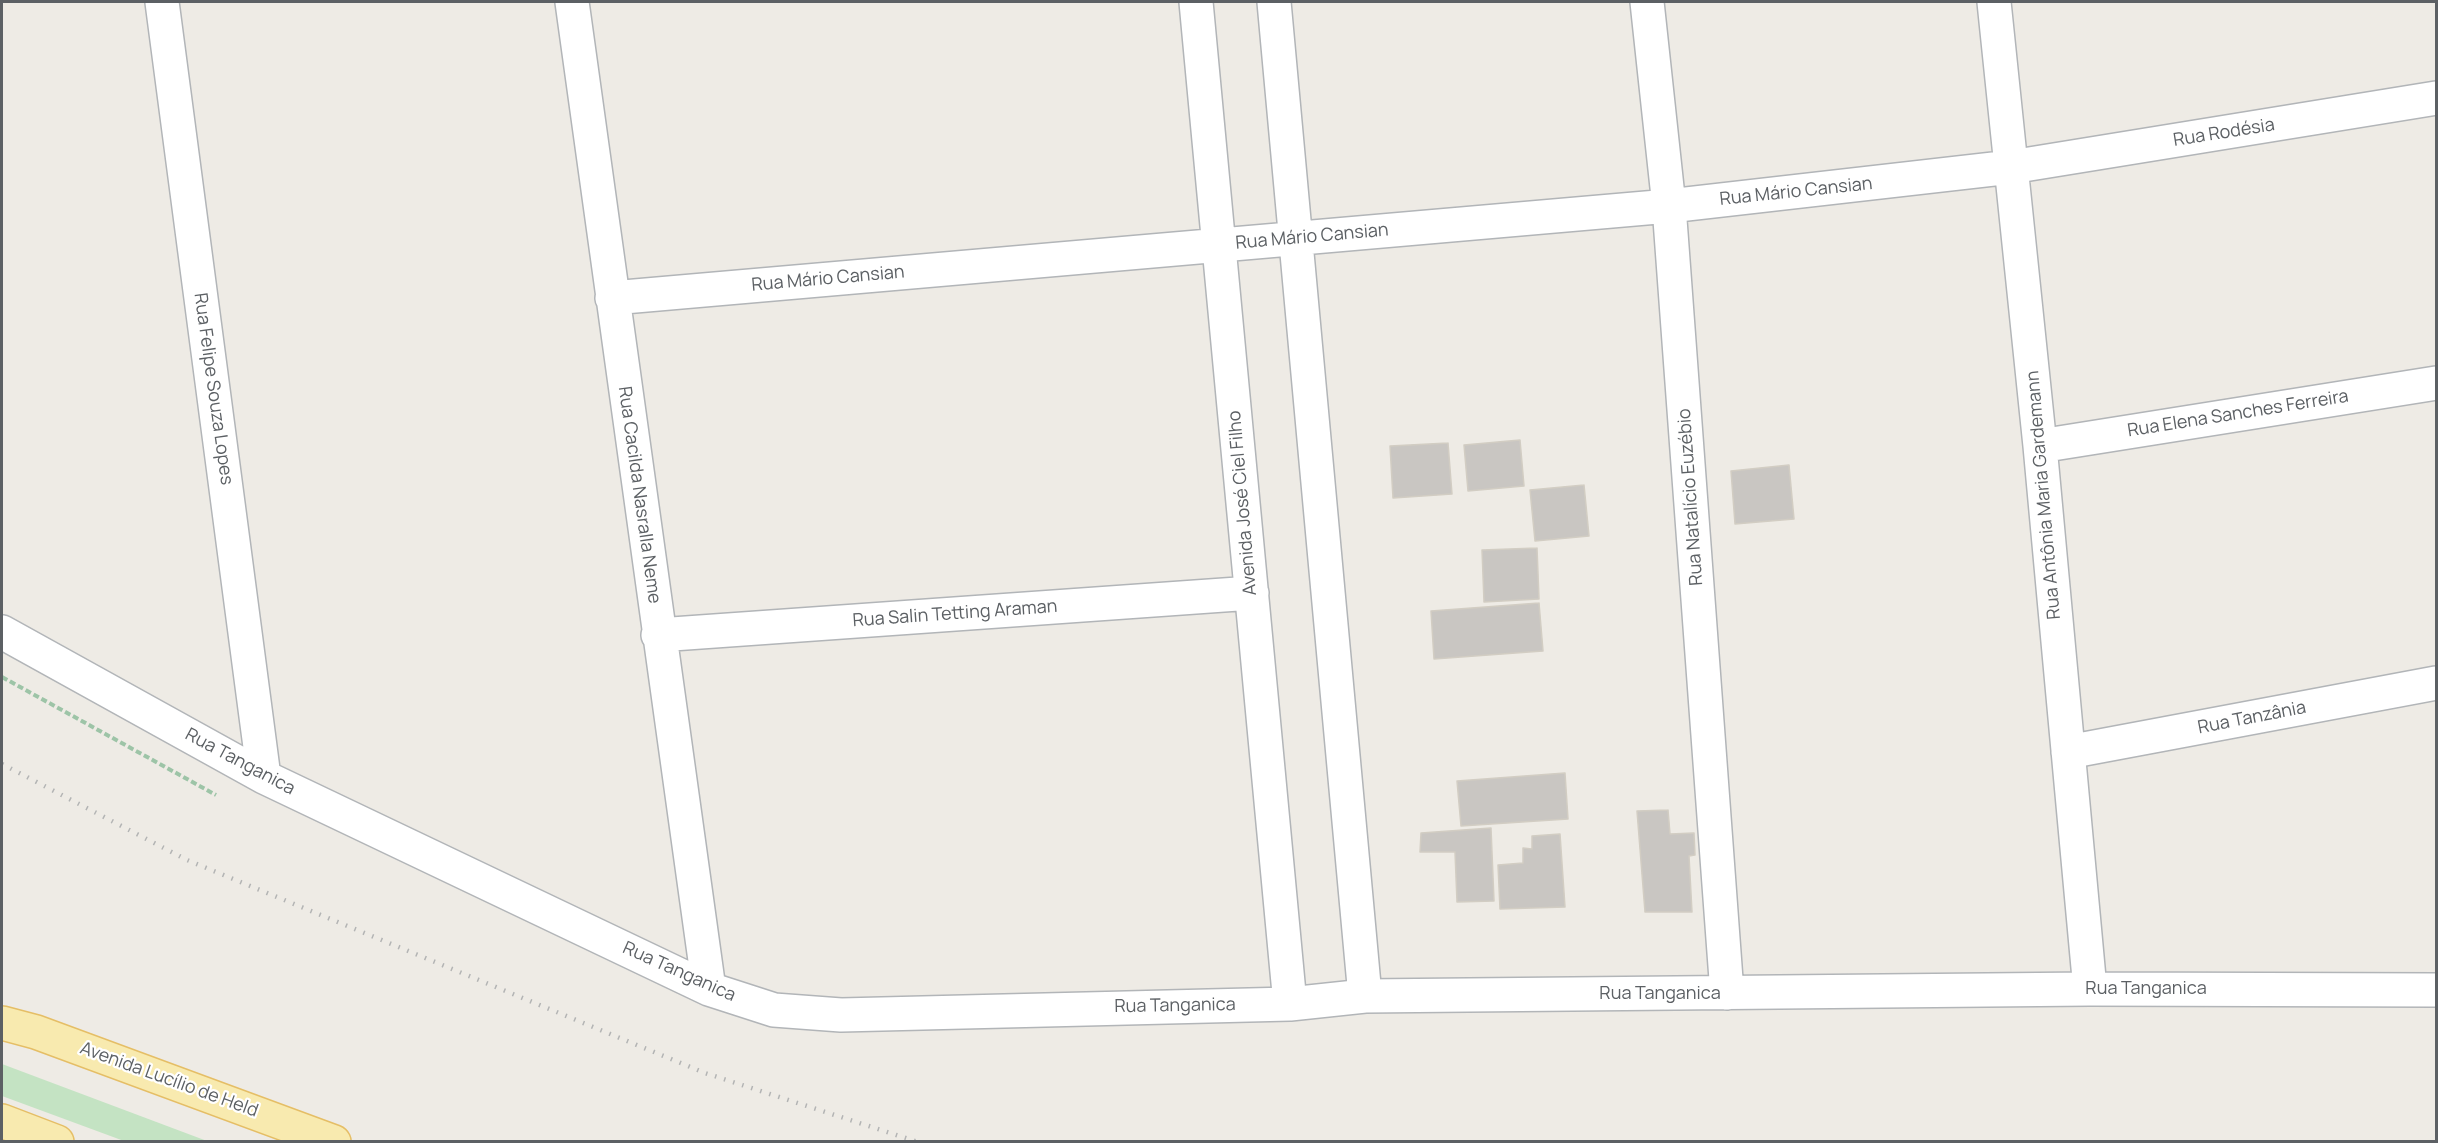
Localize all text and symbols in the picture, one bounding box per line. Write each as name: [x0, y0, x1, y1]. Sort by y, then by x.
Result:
street label: Rua Rodésia: [2172, 114, 2276, 152]
street label: Rua Mário Cansian: [1718, 173, 1874, 211]
street label: Rua Mário Cansian: [1235, 220, 1389, 254]
street label: Rua Mário Cansian: [751, 262, 905, 296]
street label: Rua Felipe Souza Lopes: [189, 292, 237, 486]
street label: Rua Antônia Maria Gardemann: [2022, 370, 2066, 620]
street label: Rua Cacilda Nasralla Neme: [613, 385, 665, 605]
street label: Rua Elena Sanches Ferreira: [2126, 386, 2350, 442]
street label: Rua Natalício Euzébio: [1674, 408, 1708, 586]
street label: Avenida José Ciel Filho: [1224, 410, 1262, 596]
street label: Rua Salin Tetting Araman: [852, 596, 1058, 632]
street label: Rua Tanzânia: [2196, 697, 2308, 739]
street label: Rua Tanganica: [181, 724, 299, 800]
street label: Rua Tanganica: [619, 937, 739, 1007]
street label: Rua Tanganica: [2085, 978, 2207, 1000]
street label: Rua Tanganica: [1599, 983, 1721, 1005]
street label: Rua Tanganica: [1114, 994, 1236, 1018]
street label: Avenida Lucílio de Held: [77, 1038, 261, 1122]

